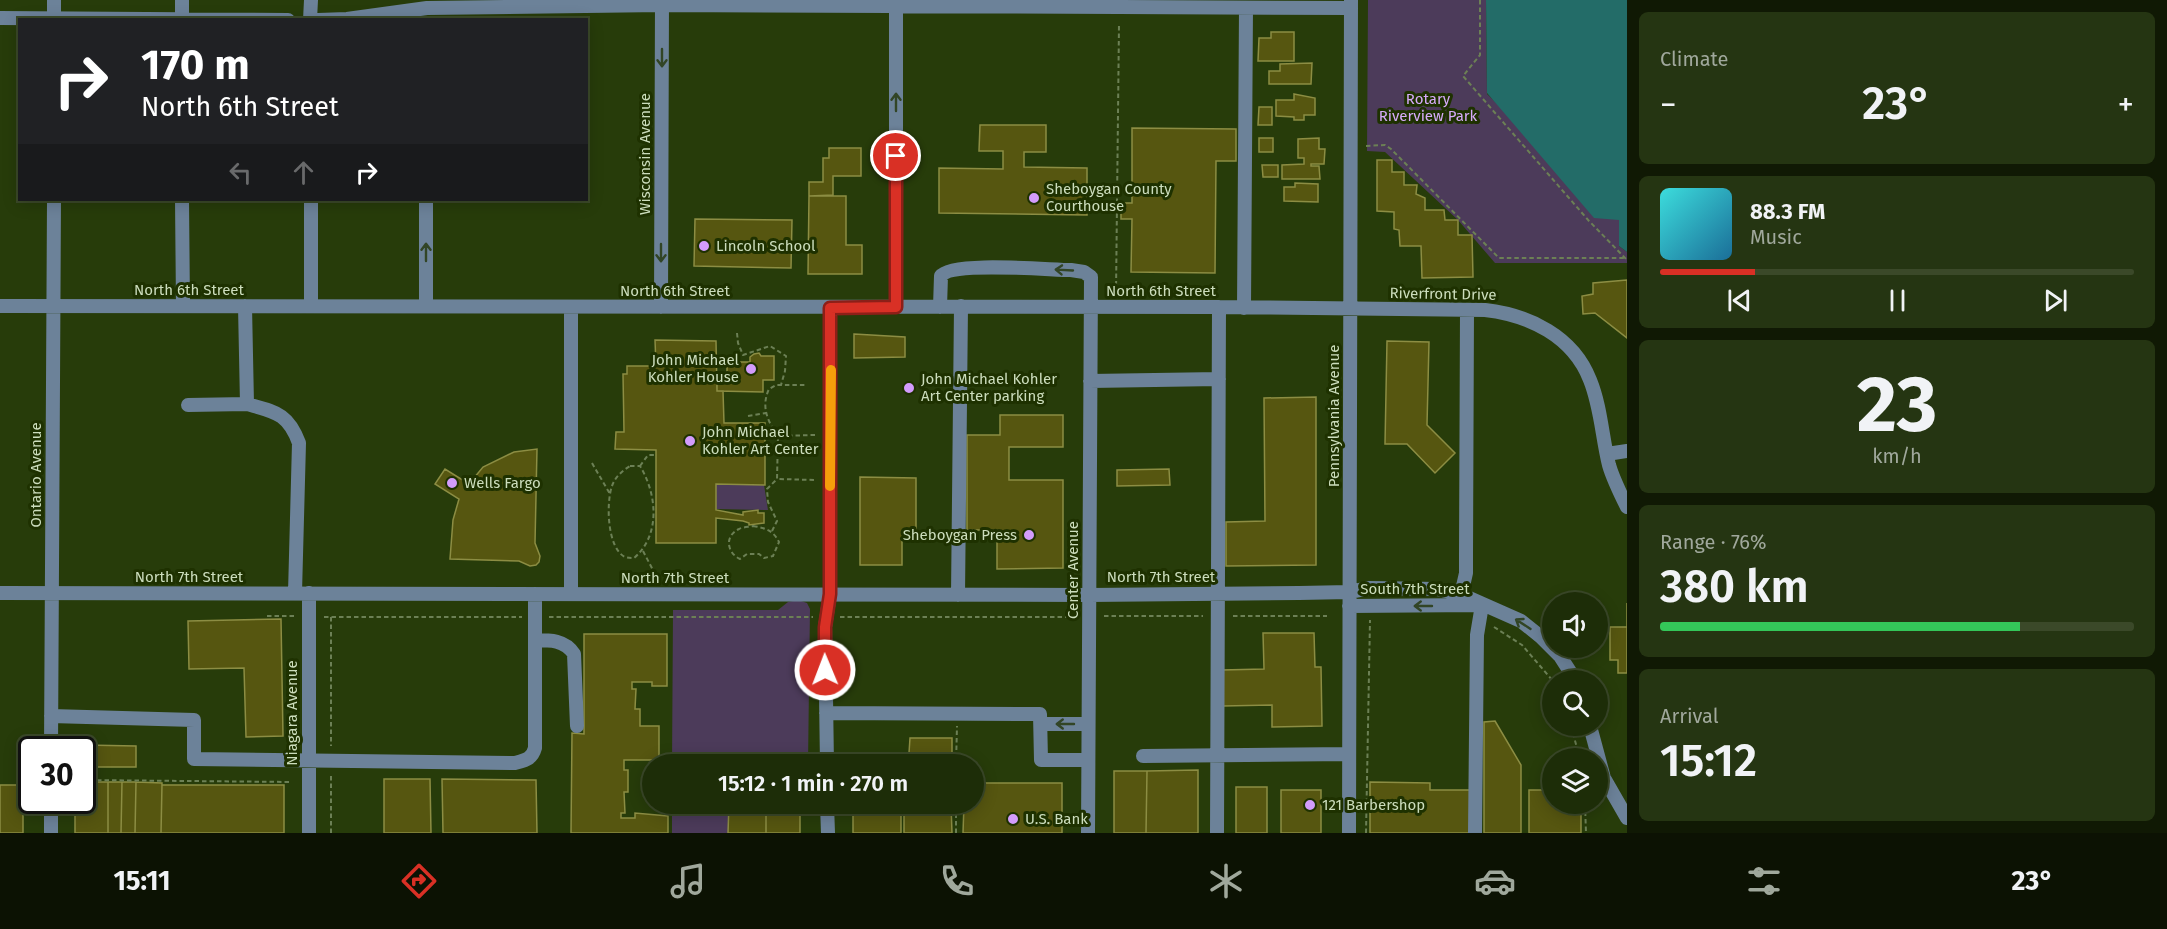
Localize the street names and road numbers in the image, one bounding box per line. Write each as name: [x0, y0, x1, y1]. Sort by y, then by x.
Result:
street label: Wisconsin Avenue: [636, 93, 654, 215]
street label: North 6th Street: [134, 281, 245, 299]
street label: North 6th Street: [620, 282, 731, 300]
street label: North 6th Street: [1106, 282, 1217, 300]
street label: Riverfront Drive: [1389, 284, 1497, 304]
street label: Pennsylvania Avenue: [1325, 345, 1343, 487]
street label: Ontario Avenue: [27, 422, 45, 528]
street label: Center Avenue: [1064, 521, 1082, 619]
street label: North 7th Street: [135, 568, 244, 586]
street label: North 7th Street: [1107, 568, 1216, 586]
street label: North 7th Street: [621, 569, 730, 587]
street label: South 7th Street: [1360, 580, 1470, 598]
street label: Niagara Avenue: [283, 660, 301, 766]

